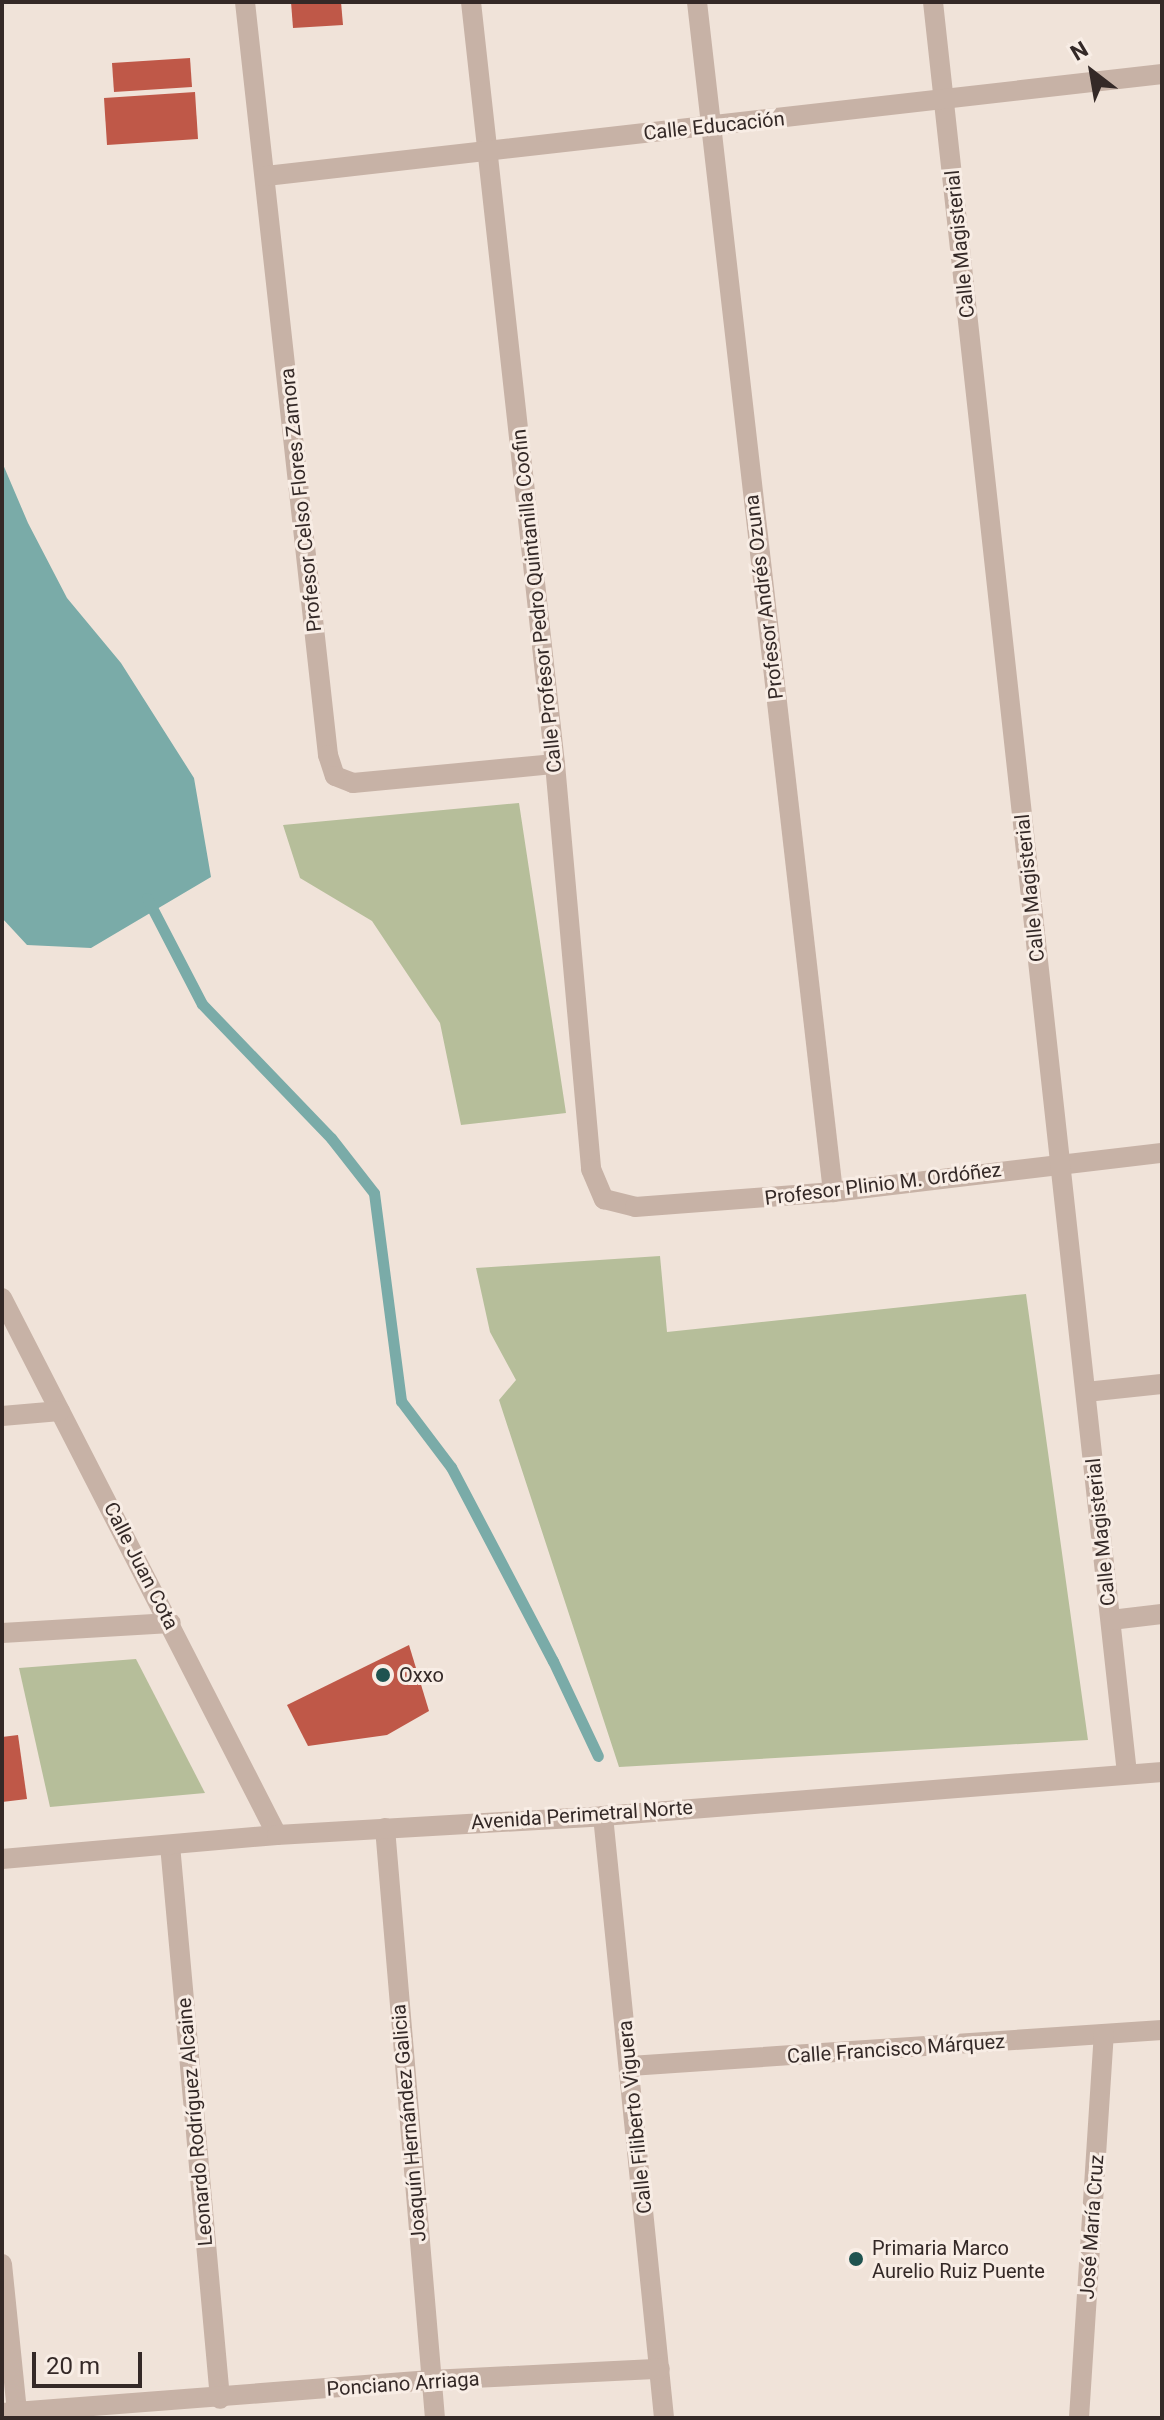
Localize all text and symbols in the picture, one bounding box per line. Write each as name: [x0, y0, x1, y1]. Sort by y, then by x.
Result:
north arrow: [1052, 32, 1132, 112]
text: N: [1066, 36, 1092, 66]
street label: Calle Educación: [642, 107, 786, 145]
street label: Calle Magisterial: [940, 169, 980, 319]
street label: Profesor Celso Flores Zamora: [275, 367, 327, 633]
street label: Calle Profesor Pedro Quintanilla Coofin: [507, 428, 567, 774]
street label: Profesor Andrés Ozuna: [740, 493, 788, 701]
street label: Calle Magisterial: [1010, 813, 1050, 963]
street label: Profesor Plinio M. Ordóñez: [763, 1158, 1003, 1210]
street label: Calle Magisterial: [1081, 1457, 1121, 1607]
street label: Calle Juan Cota: [99, 1498, 183, 1634]
place label: Oxxo: [399, 1663, 444, 1687]
marker: Oxxo: [374, 1666, 392, 1684]
street label: Avenida Perimetral Norte: [470, 1795, 694, 1835]
street label: Leonardo Rodríguez Alcaine: [172, 1997, 218, 2247]
street label: Joaquín Hernández Galicia: [387, 2003, 431, 2243]
street label: Calle Filiberto Viguera: [613, 2019, 657, 2215]
street label: Calle Francisco Márquez: [786, 2029, 1006, 2069]
street label: José María Cruz: [1075, 2154, 1109, 2300]
place label: Primaria Marco Aurelio Ruiz Puente: [872, 2236, 1045, 2283]
marker: Primaria Marco Aurelio Ruiz Puente: [847, 2250, 865, 2268]
scale bar: [36, 2336, 146, 2386]
text: 20 m: [46, 2352, 100, 2380]
street label: Ponciano Arriaga: [326, 2367, 480, 2401]

